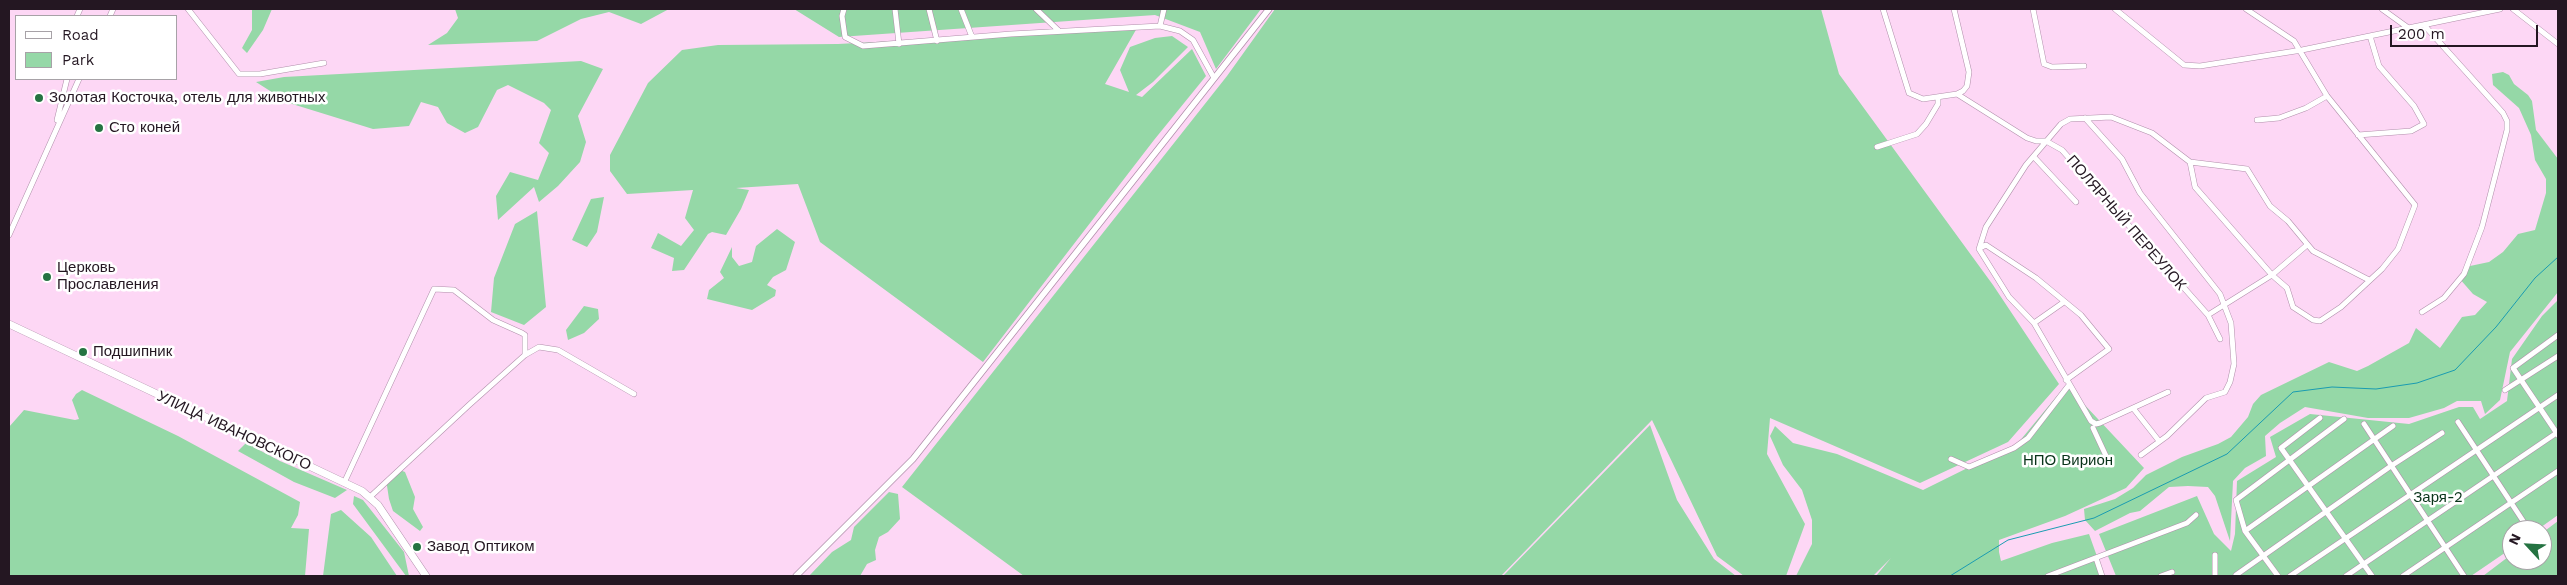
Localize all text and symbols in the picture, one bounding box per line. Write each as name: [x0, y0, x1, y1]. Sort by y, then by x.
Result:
legend: [15, 15, 178, 80]
scale bar: [2392, 15, 2540, 47]
text: 200 m: [2398, 25, 2445, 43]
text: Road: [62, 26, 99, 44]
text: Park: [62, 51, 94, 69]
place label: Золотая Косточка, отель для животных: [49, 89, 325, 107]
marker: Золотая Косточка, отель для животных: [33, 92, 45, 104]
place label: Сто коней: [109, 119, 180, 137]
marker: Сто коней: [93, 122, 105, 134]
street label: ПОЛЯРНЫЙ ПЕРЕУЛОК: [2062, 152, 2190, 294]
place label: Церковь Прославления: [57, 259, 159, 294]
marker: Церковь Прославления: [41, 271, 53, 283]
place label: Подшипник: [93, 343, 172, 361]
marker: Подшипник: [77, 346, 89, 358]
street label: УЛИЦА ИВАНОВСКОГО: [154, 387, 314, 475]
park label: НПО Вирион: [2023, 452, 2113, 470]
park label: Заря-2: [2413, 489, 2463, 507]
north arrow: [2502, 520, 2552, 570]
text: N: [2505, 531, 2524, 547]
place label: Завод Оптиком: [427, 538, 535, 556]
marker: Завод Оптиком: [411, 541, 423, 553]

